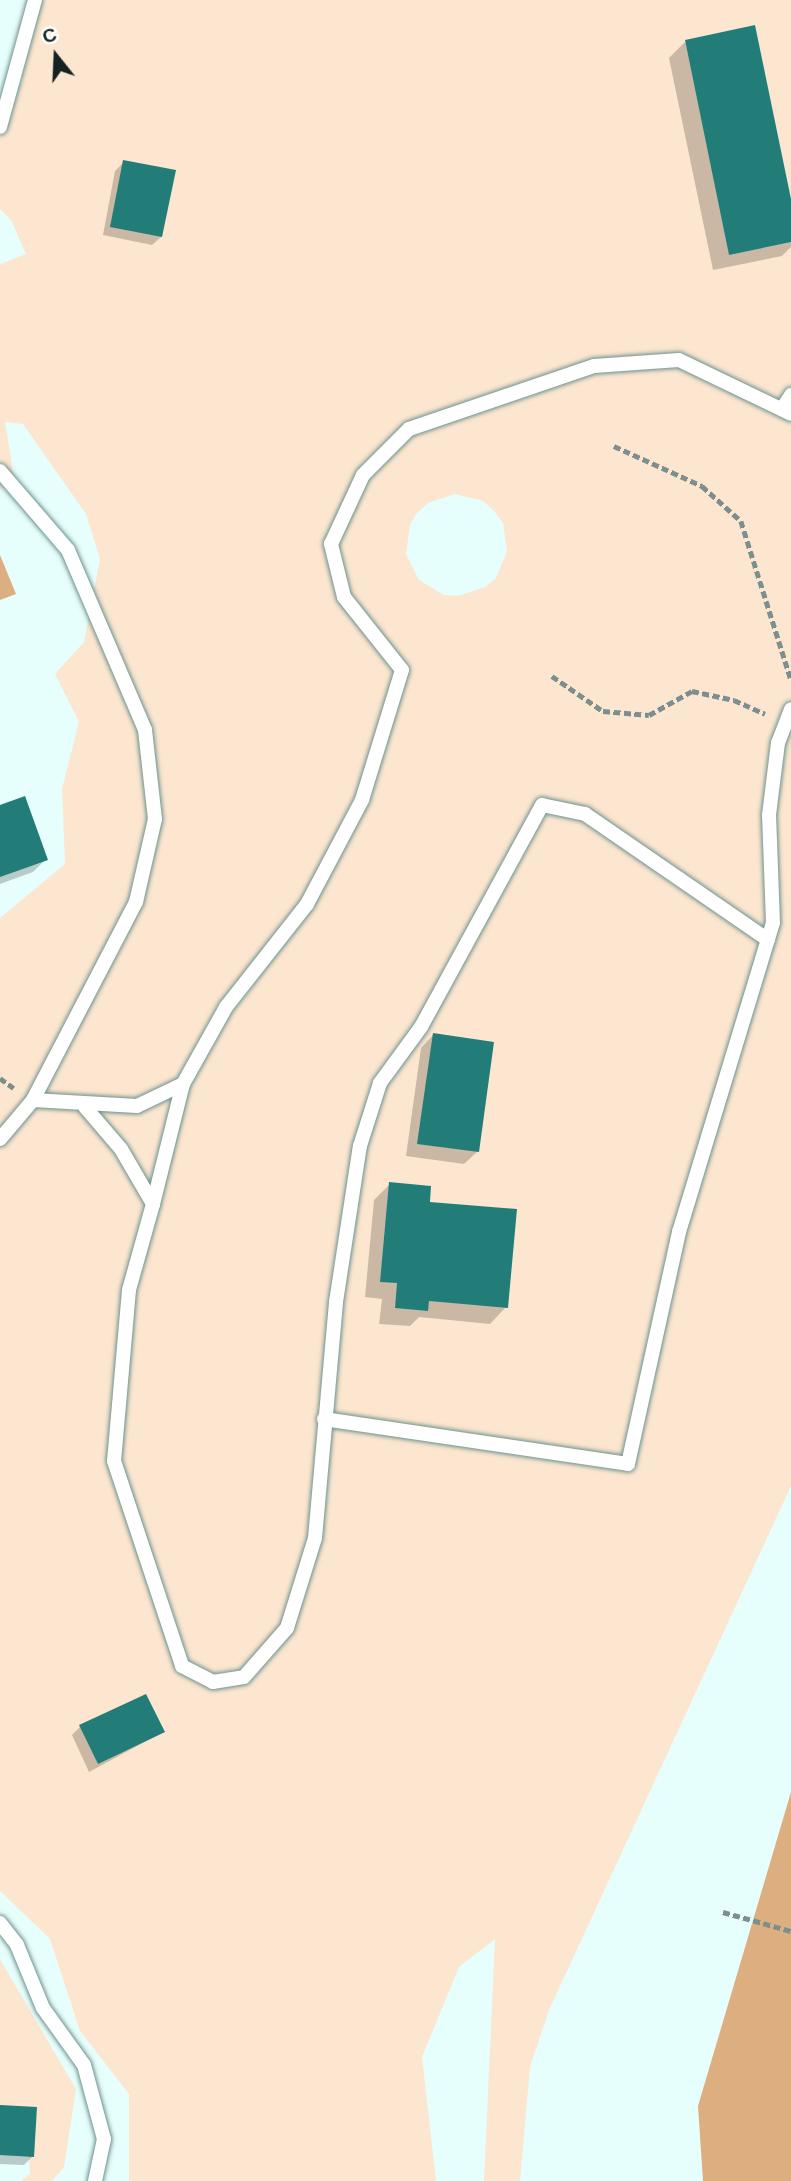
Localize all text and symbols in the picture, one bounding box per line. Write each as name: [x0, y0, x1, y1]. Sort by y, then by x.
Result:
north arrow: [21, 21, 91, 91]
text: С: [40, 23, 59, 48]

